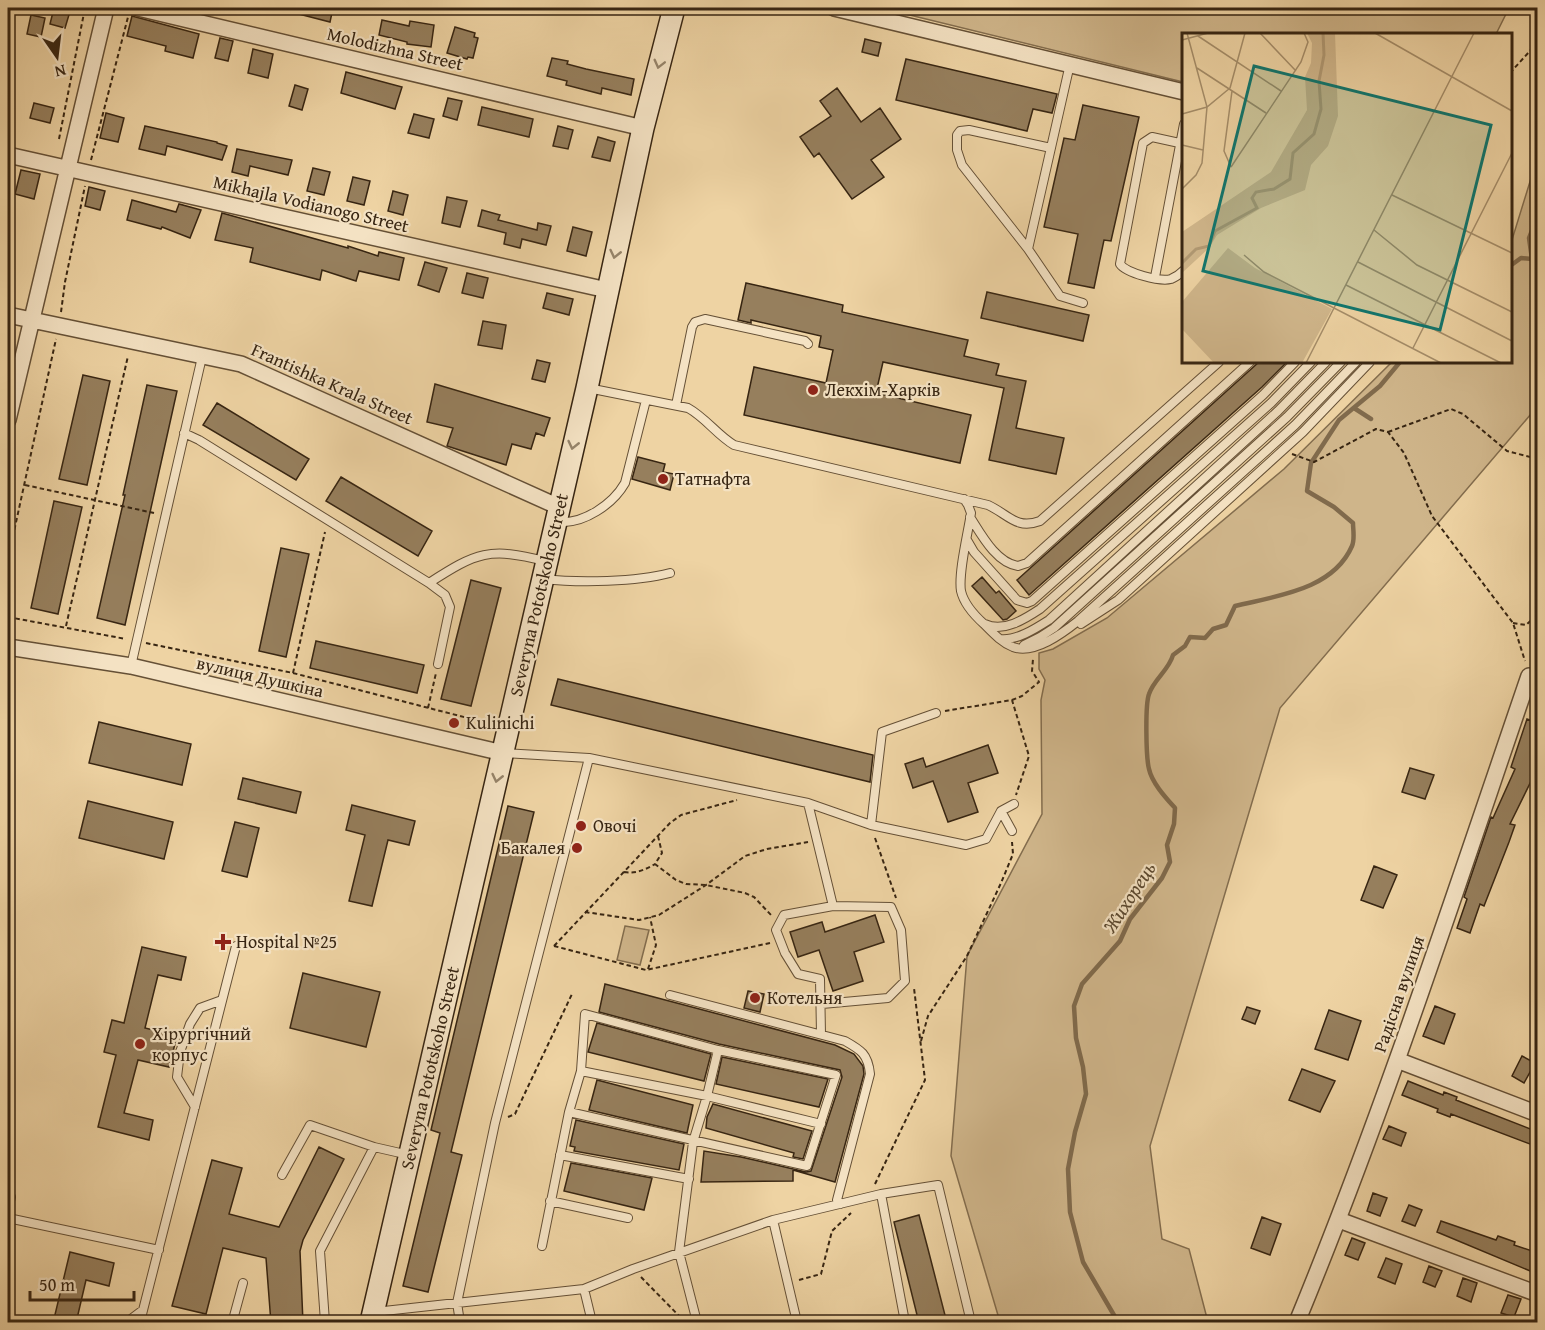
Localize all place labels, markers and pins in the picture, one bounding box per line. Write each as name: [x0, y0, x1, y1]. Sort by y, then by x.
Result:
place label: Лекхім-Харків: [825, 376, 940, 403]
marker: Лекхім-Харків: [806, 383, 820, 397]
place label: Татнафта: [675, 465, 751, 492]
marker: Татнафта: [656, 472, 670, 486]
place label: Kulinichi: [466, 709, 535, 736]
marker: Kulinichi: [447, 716, 461, 730]
place label: Овочі: [593, 812, 637, 839]
marker: Овочі: [574, 819, 588, 833]
place label: Бакалея: [501, 834, 565, 861]
marker: Бакалея: [570, 841, 584, 855]
place label: Hospital №25: [236, 928, 337, 955]
marker: Hospital №25: [214, 933, 232, 951]
place label: Котельня: [767, 984, 842, 1011]
marker: Котельня: [748, 991, 762, 1005]
place label: Хірургічний корпус: [152, 1020, 251, 1068]
marker: Хірургічний корпус: [133, 1037, 147, 1051]

